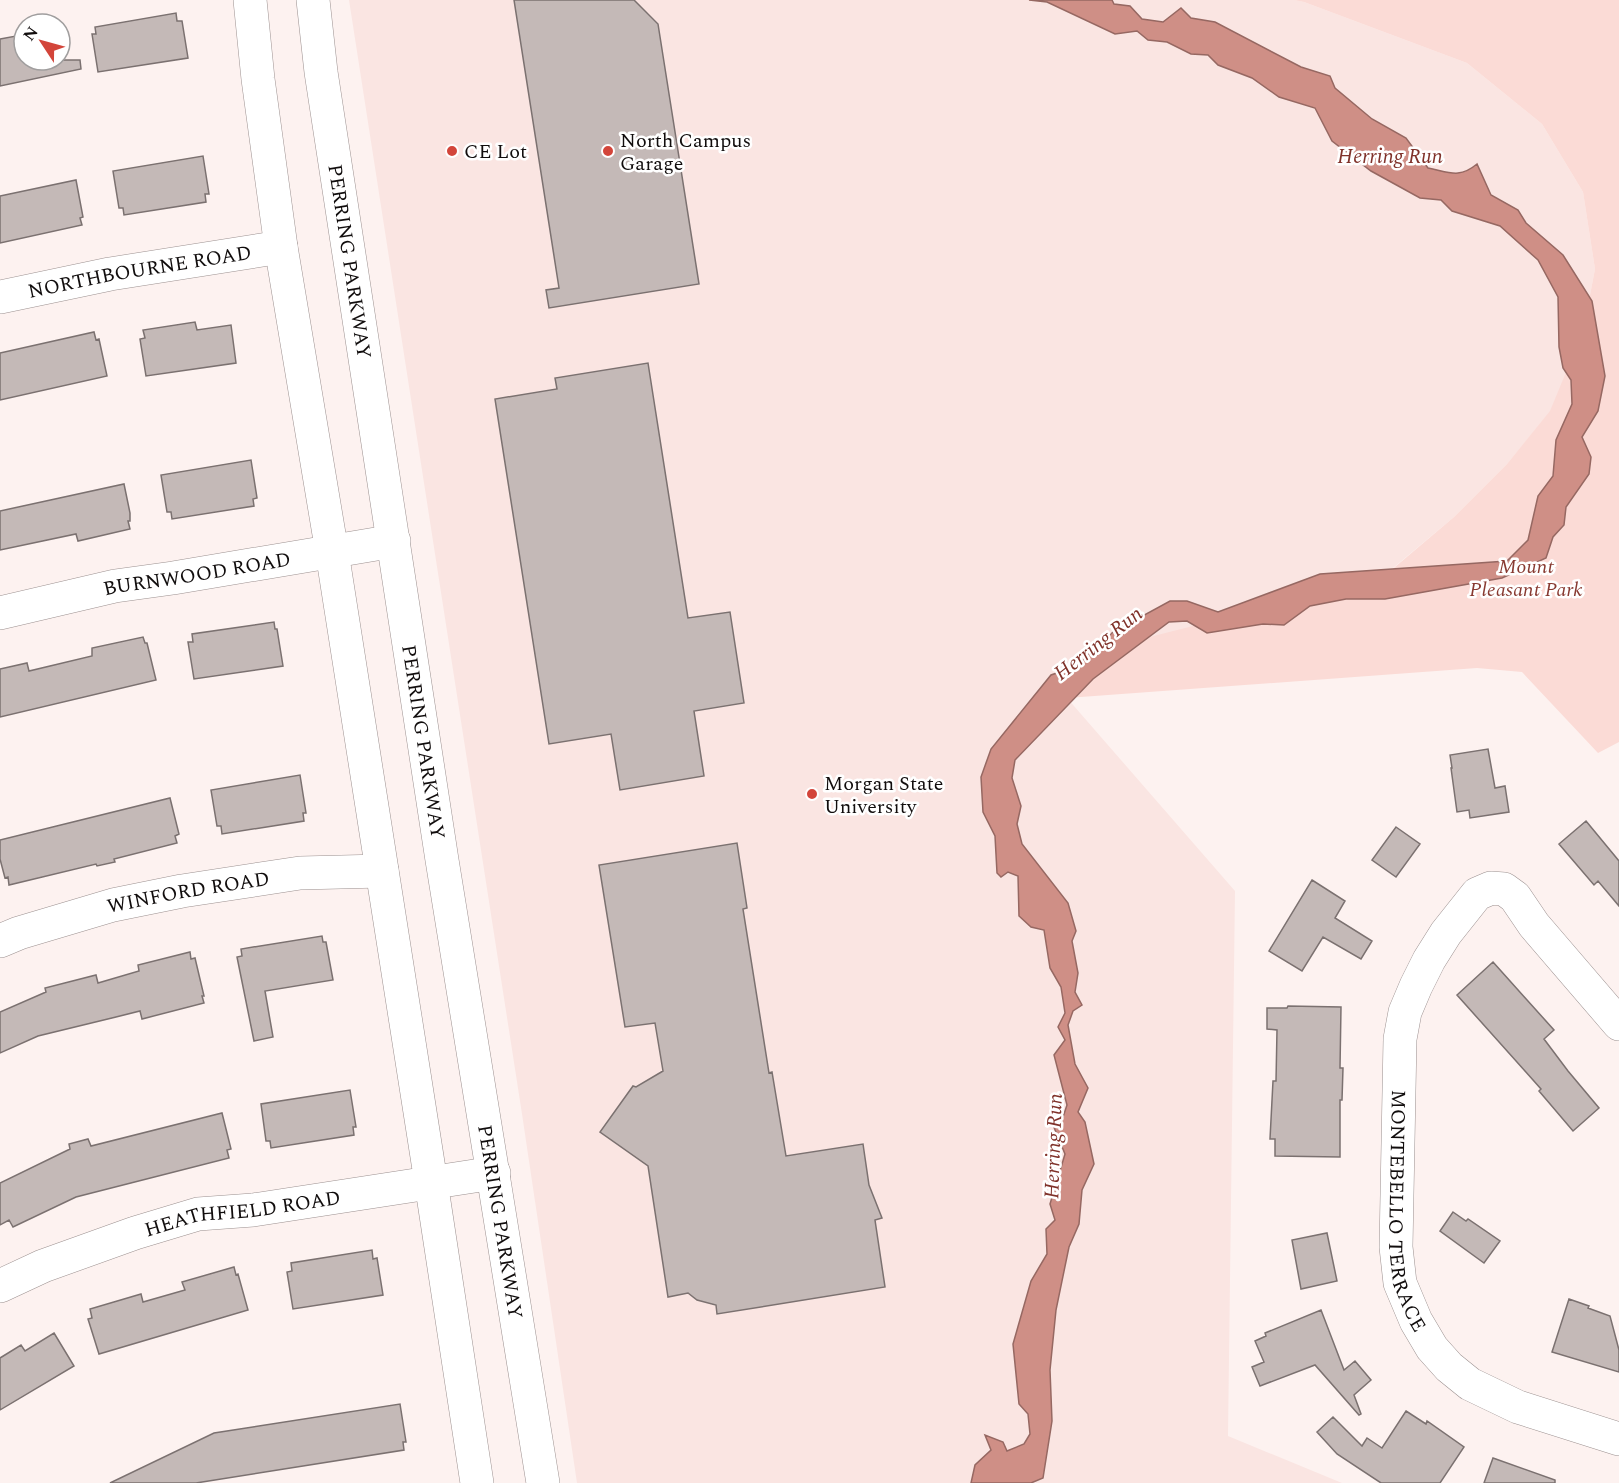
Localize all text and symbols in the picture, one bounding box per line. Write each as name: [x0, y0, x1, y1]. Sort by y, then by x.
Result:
north arrow: [12, 12, 72, 72]
text: N: [17, 21, 44, 46]
place label: North Campus Garage: [620, 126, 751, 179]
place label: CE Lot: [464, 137, 527, 167]
water label: Herring Run: [1337, 141, 1443, 173]
marker: CE Lot: [445, 144, 459, 158]
marker: North Campus Garage: [601, 144, 615, 158]
street label: PERRING PARKWAY: [319, 162, 379, 361]
street label: NORTHBOURNE ROAD: [25, 238, 254, 307]
street label: BURNWOOD ROAD: [100, 545, 293, 604]
park label: Mount Pleasant Park: [1469, 552, 1583, 605]
water label: Herring Run: [1047, 599, 1150, 689]
street label: PERRING PARKWAY: [393, 642, 453, 841]
place label: Morgan State University: [824, 769, 944, 822]
marker: Morgan State University: [805, 787, 819, 801]
street label: WINFORD ROAD: [104, 864, 272, 922]
street label: MONTEBELLO TERRACE: [1380, 1089, 1433, 1338]
water label: Herring Run: [1036, 1093, 1072, 1199]
street label: PERRING PARKWAY: [469, 1122, 530, 1321]
street label: HEATHFIELD ROAD: [141, 1183, 343, 1245]

